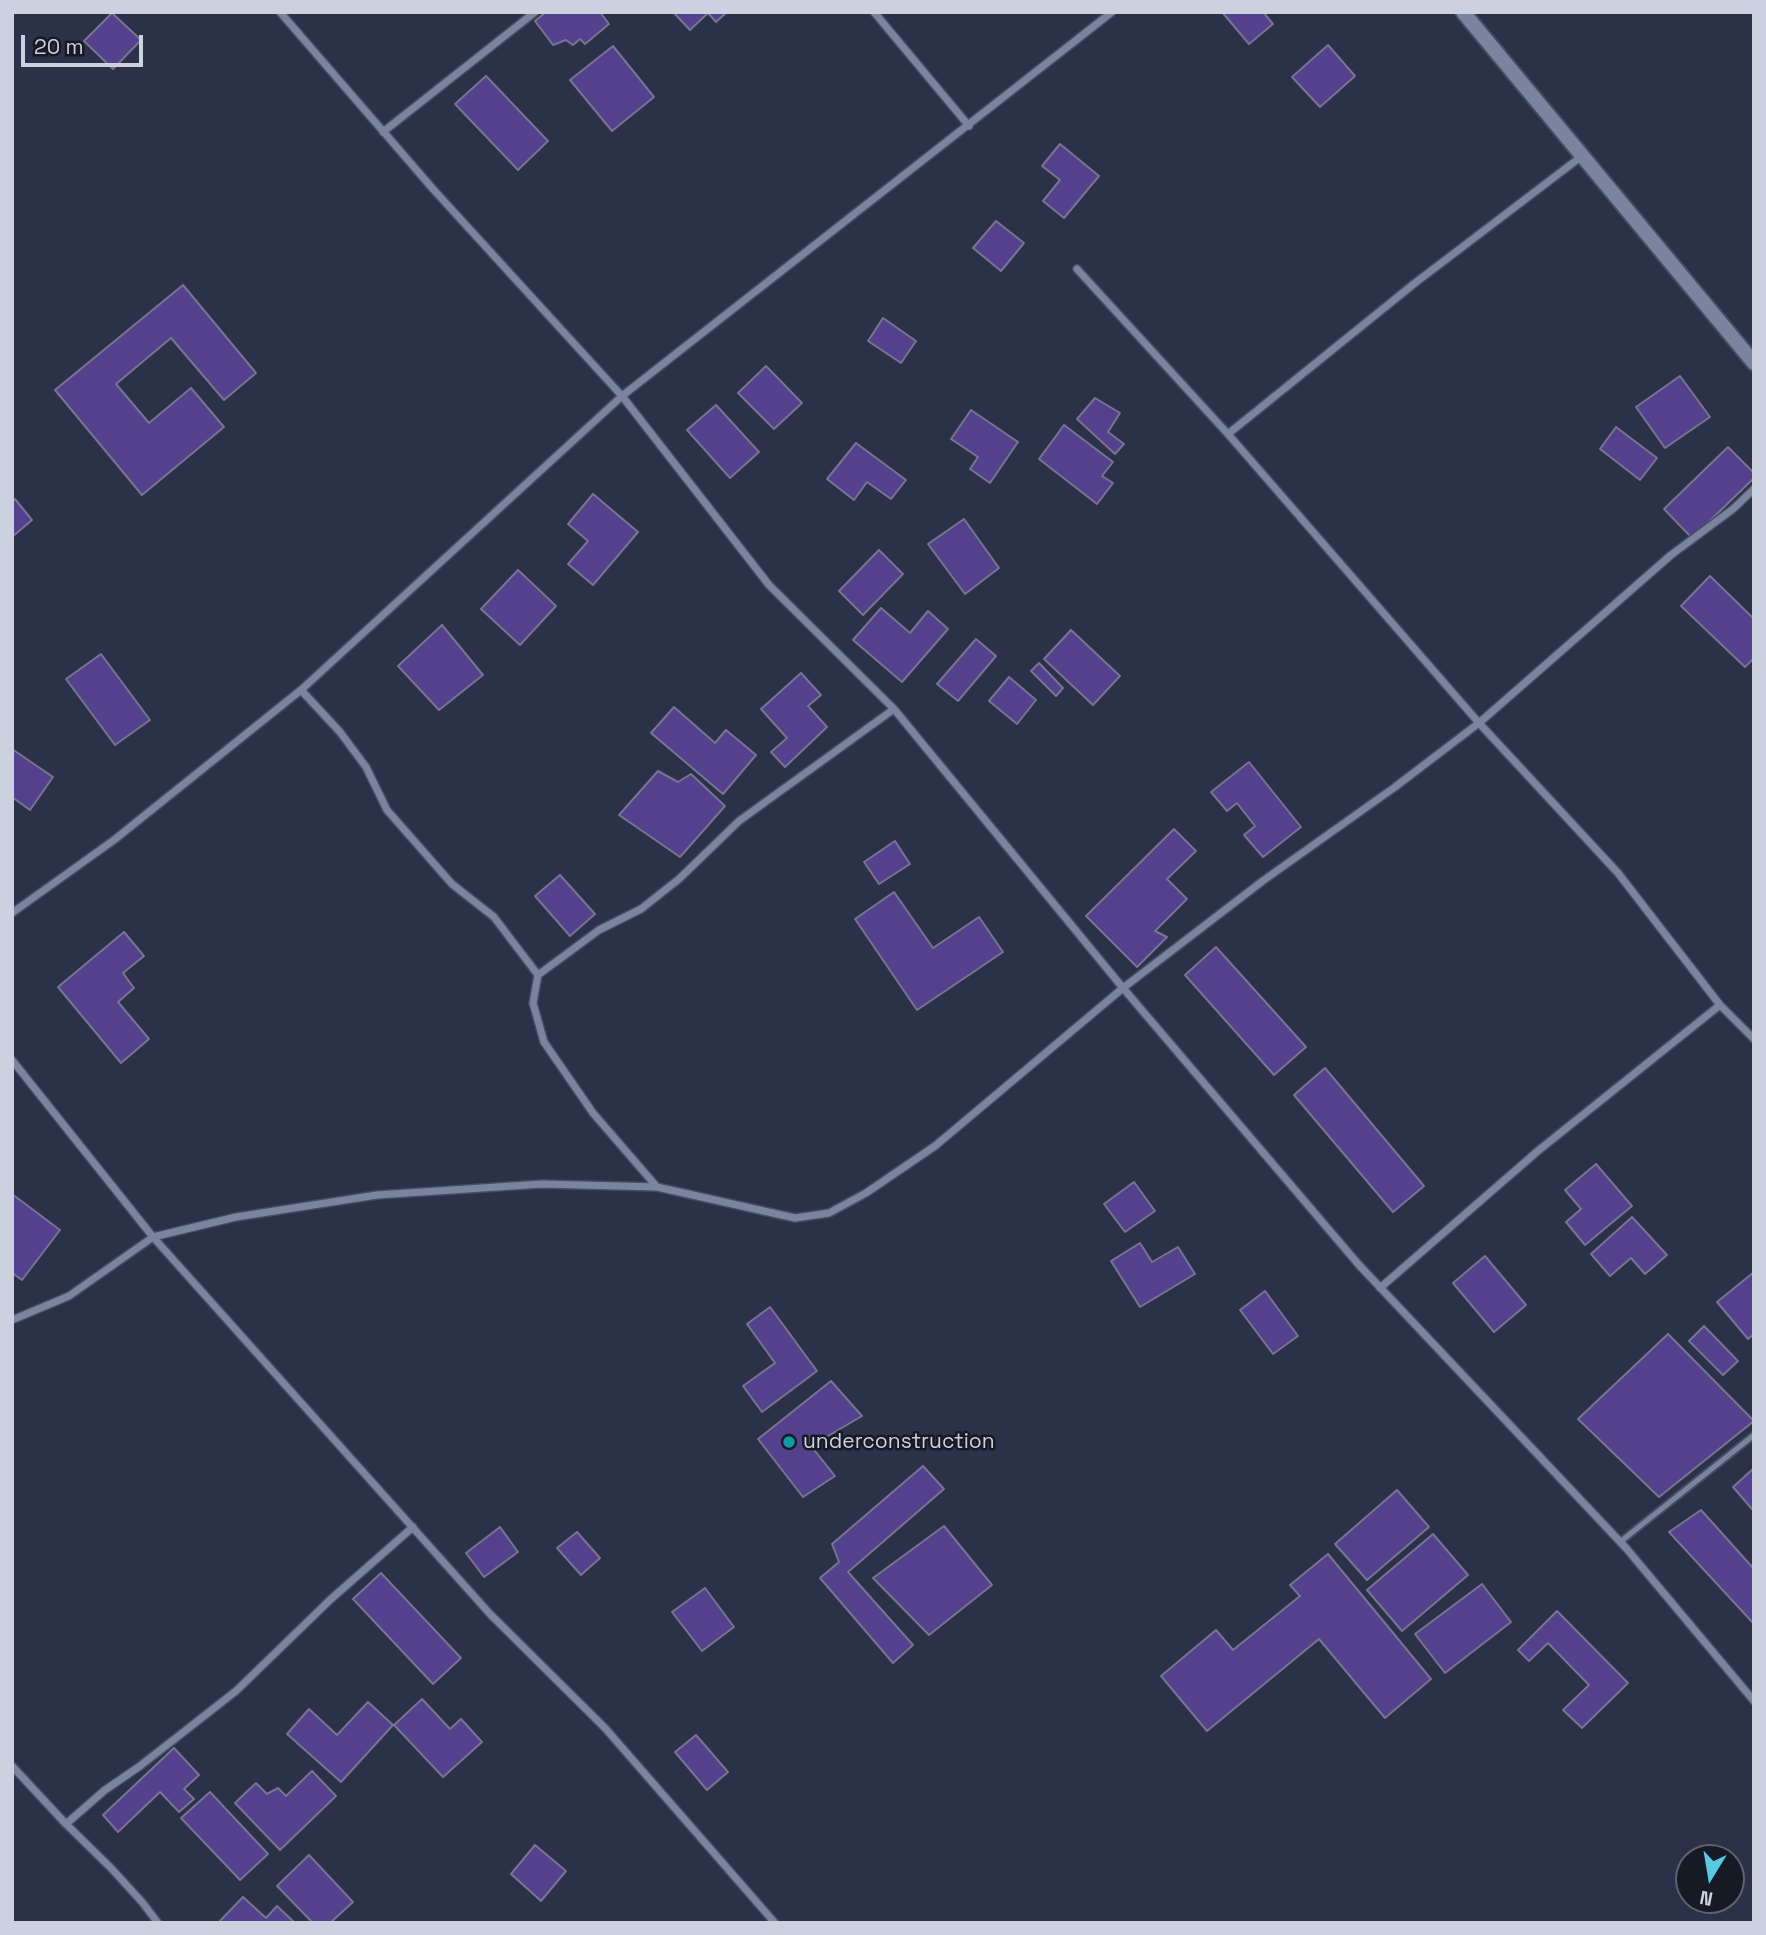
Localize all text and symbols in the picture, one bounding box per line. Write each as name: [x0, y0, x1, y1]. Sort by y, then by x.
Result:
scale bar: [24, 21, 147, 65]
text: 20 m: [34, 33, 84, 60]
place label: underconstruction: [803, 1429, 995, 1455]
marker: underconstruction: [781, 1434, 797, 1450]
north arrow: [1675, 1844, 1745, 1914]
text: N: [1698, 1885, 1715, 1912]

